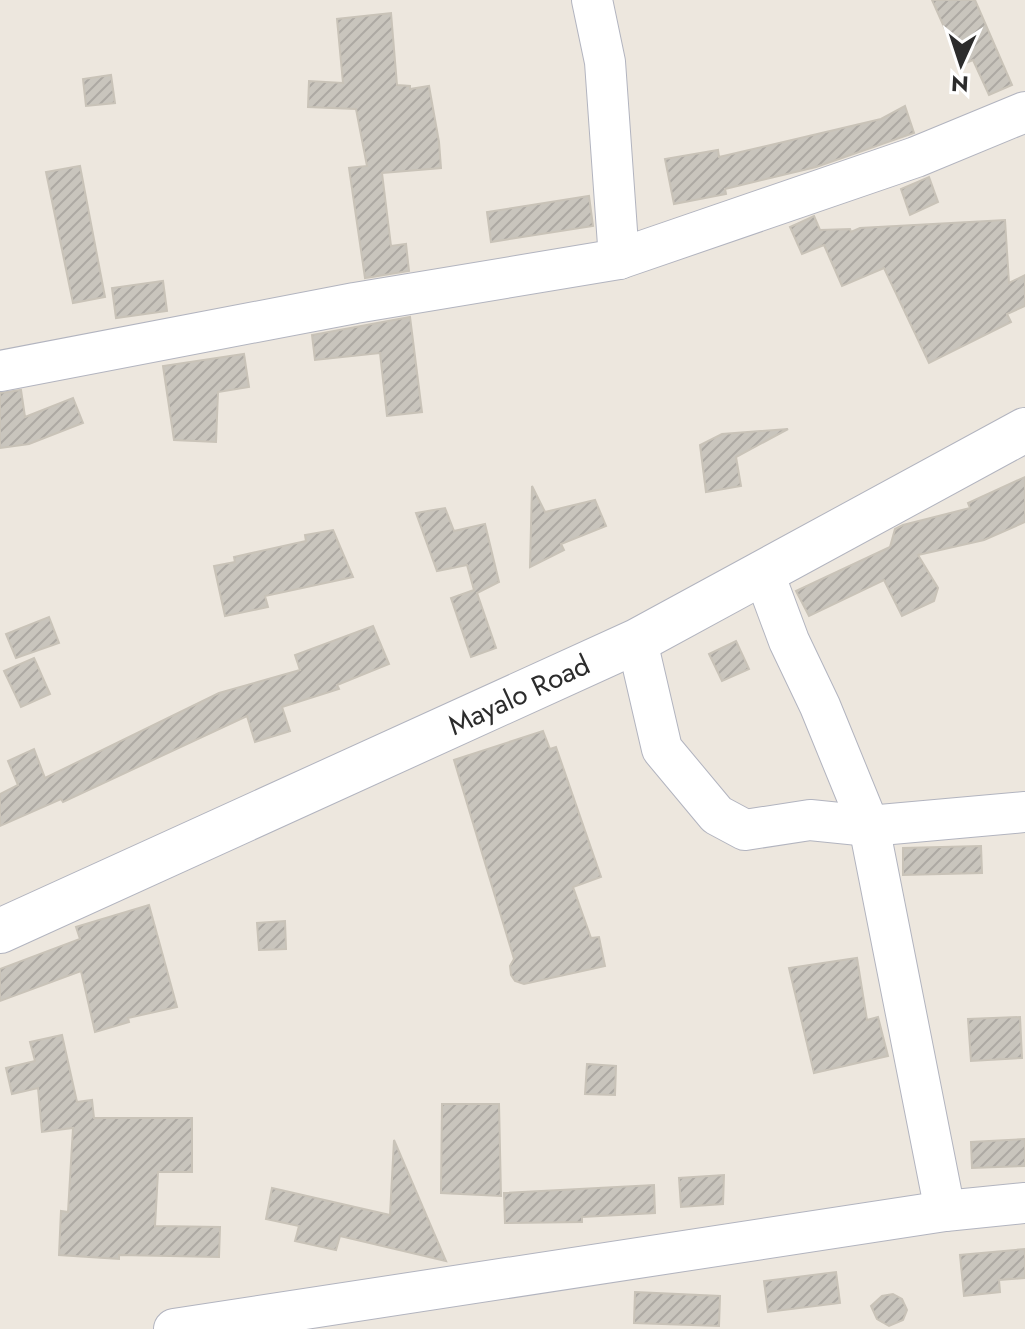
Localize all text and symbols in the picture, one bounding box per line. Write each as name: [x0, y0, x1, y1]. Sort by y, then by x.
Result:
north arrow: [921, 24, 1001, 104]
text: N: [950, 68, 970, 100]
street label: Mayalo Road: [441, 644, 597, 746]

